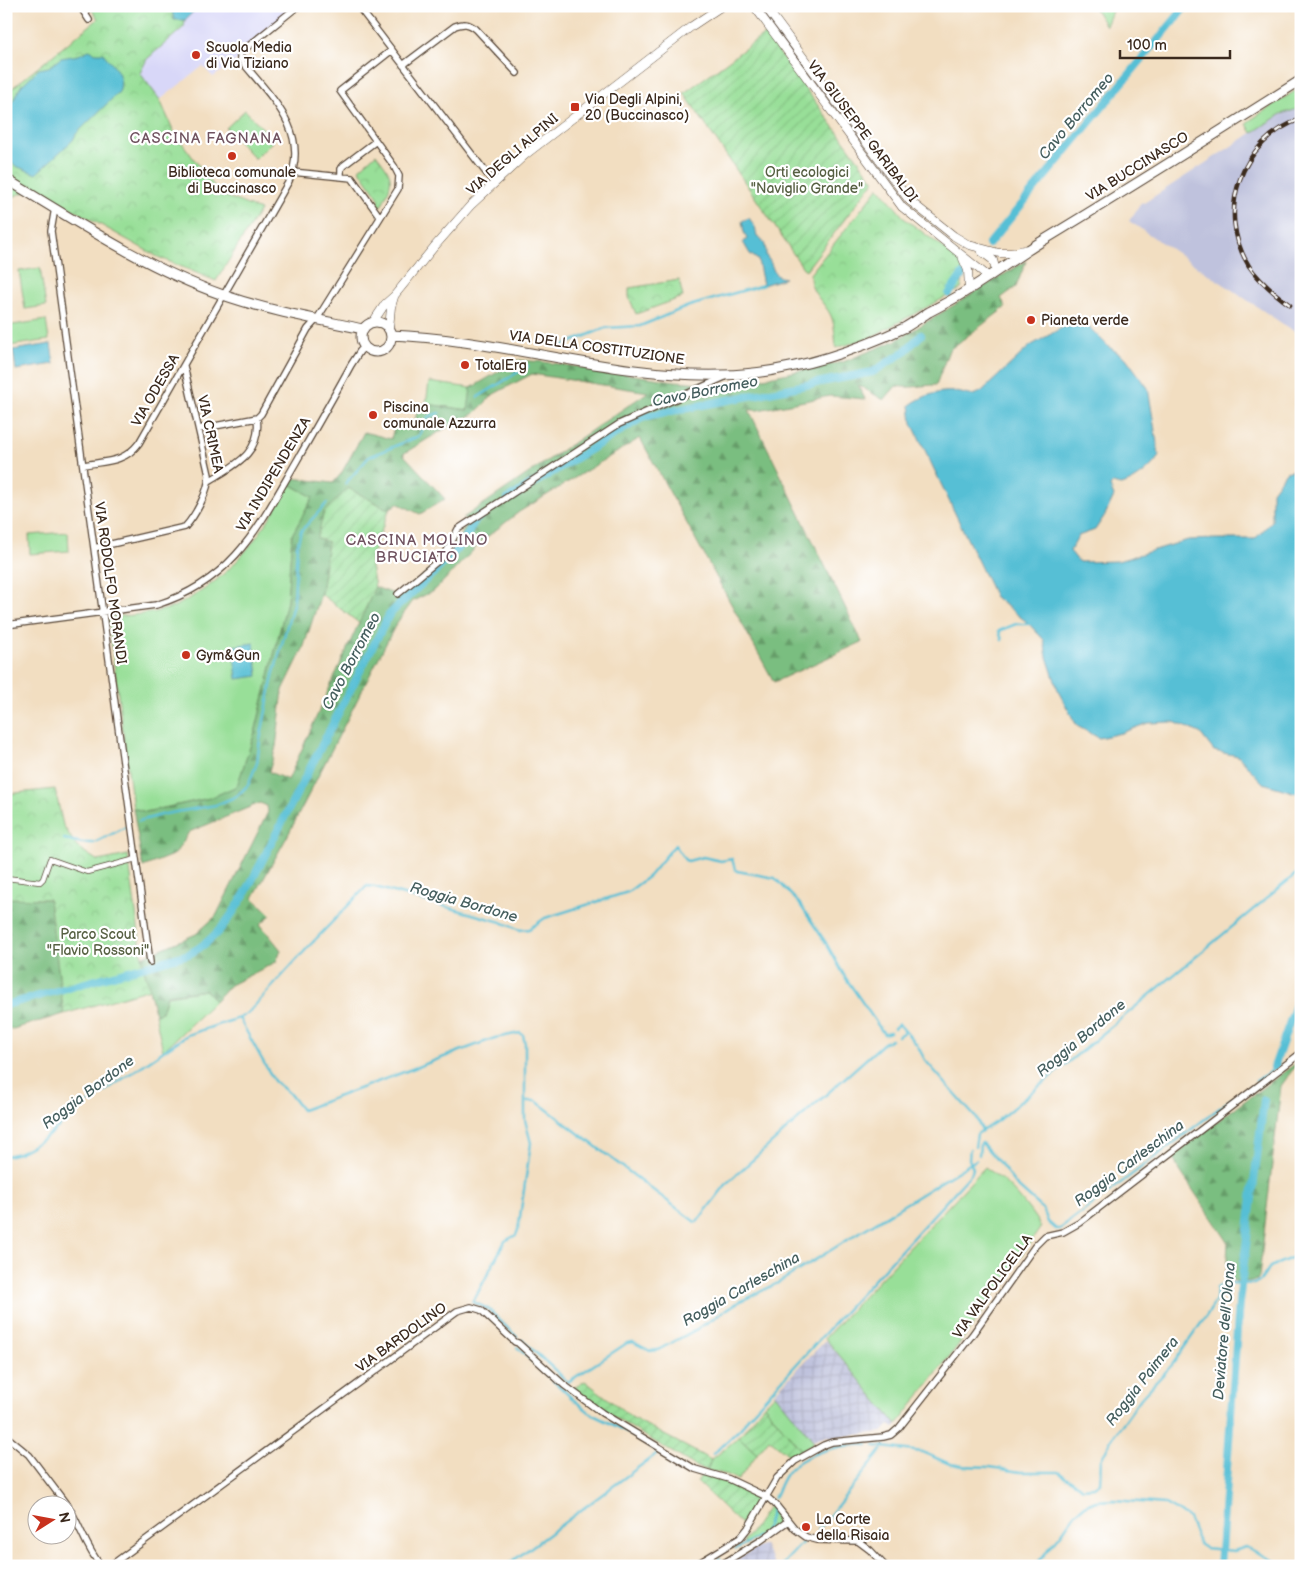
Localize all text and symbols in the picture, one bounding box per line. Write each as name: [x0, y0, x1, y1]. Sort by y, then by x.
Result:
scale bar: [1120, 28, 1230, 60]
text: 100 m: [1127, 36, 1167, 55]
place label: Scuola Media di Via Tiziano: [206, 39, 292, 72]
marker: Scuola Media di Via Tiziano: [190, 49, 202, 61]
street label: VIA GIUSEPPE GARIBALDI: [804, 57, 921, 205]
water label: Cavo Borromeo: [1035, 69, 1118, 164]
place label: Via Degli Alpini, 20 (Buccinasco): [585, 91, 689, 124]
marker: Via Degli Alpini, 20 (Buccinasco): [569, 101, 581, 113]
street label: VIA DEGLI ALPINI: [463, 110, 562, 199]
street label: VIA BUCCINASCO: [1083, 128, 1192, 205]
district label: CASCINA FAGNANA: [130, 129, 282, 148]
marker: Biblioteca comunale di Buccinasco: [226, 150, 238, 162]
place label: Biblioteca comunale di Buccinasco: [168, 164, 296, 197]
park label: Orti ecologici "Naviglio Grande": [751, 164, 863, 197]
place label: Pianeta verde: [1041, 312, 1129, 329]
marker: Pianeta verde: [1025, 314, 1037, 326]
street label: VIA DELLA COSTITUZIONE: [508, 327, 686, 368]
street label: VIA ODESSA: [128, 351, 183, 430]
place label: TotalErg: [475, 357, 527, 374]
marker: TotalErg: [459, 359, 471, 371]
water label: Cavo Borromeo: [650, 372, 760, 411]
street label: VIA CRIMEA: [194, 393, 227, 475]
place label: Piscina comunale Azzurra: [383, 399, 496, 432]
marker: Piscina comunale Azzurra: [367, 409, 379, 421]
street label: VIA INDIPENDENZA: [233, 414, 315, 535]
street label: VIA RODOLFO MORANDI: [91, 501, 130, 665]
district label: CASCINA MOLINO BRUCIATO: [345, 531, 489, 567]
water label: Cavo Borromeo: [318, 609, 385, 713]
place label: Gym&Gun: [196, 647, 260, 664]
marker: Gym&Gun: [180, 649, 192, 661]
water label: Roggia Bordone: [408, 878, 520, 927]
park label: Parco Scout "Flavio Rossoni": [47, 926, 149, 959]
water label: Roggia Bordone: [1033, 995, 1130, 1081]
water label: Roggia Bordone: [38, 1051, 139, 1133]
water label: Roggia Carleschina: [1071, 1116, 1188, 1211]
street label: VIA VALPOLICELLA: [949, 1230, 1036, 1342]
water label: Roggia Carleschina: [679, 1248, 803, 1331]
water label: Deviatore dell'Olona: [1209, 1262, 1240, 1401]
street label: VIA BARDOLINO: [353, 1299, 450, 1376]
water label: Roggia Paimera: [1102, 1333, 1183, 1430]
north arrow: [28, 1494, 78, 1544]
text: N: [55, 1511, 74, 1524]
place label: La Corte della Risaia: [816, 1511, 890, 1544]
marker: La Corte della Risaia: [800, 1521, 812, 1533]

